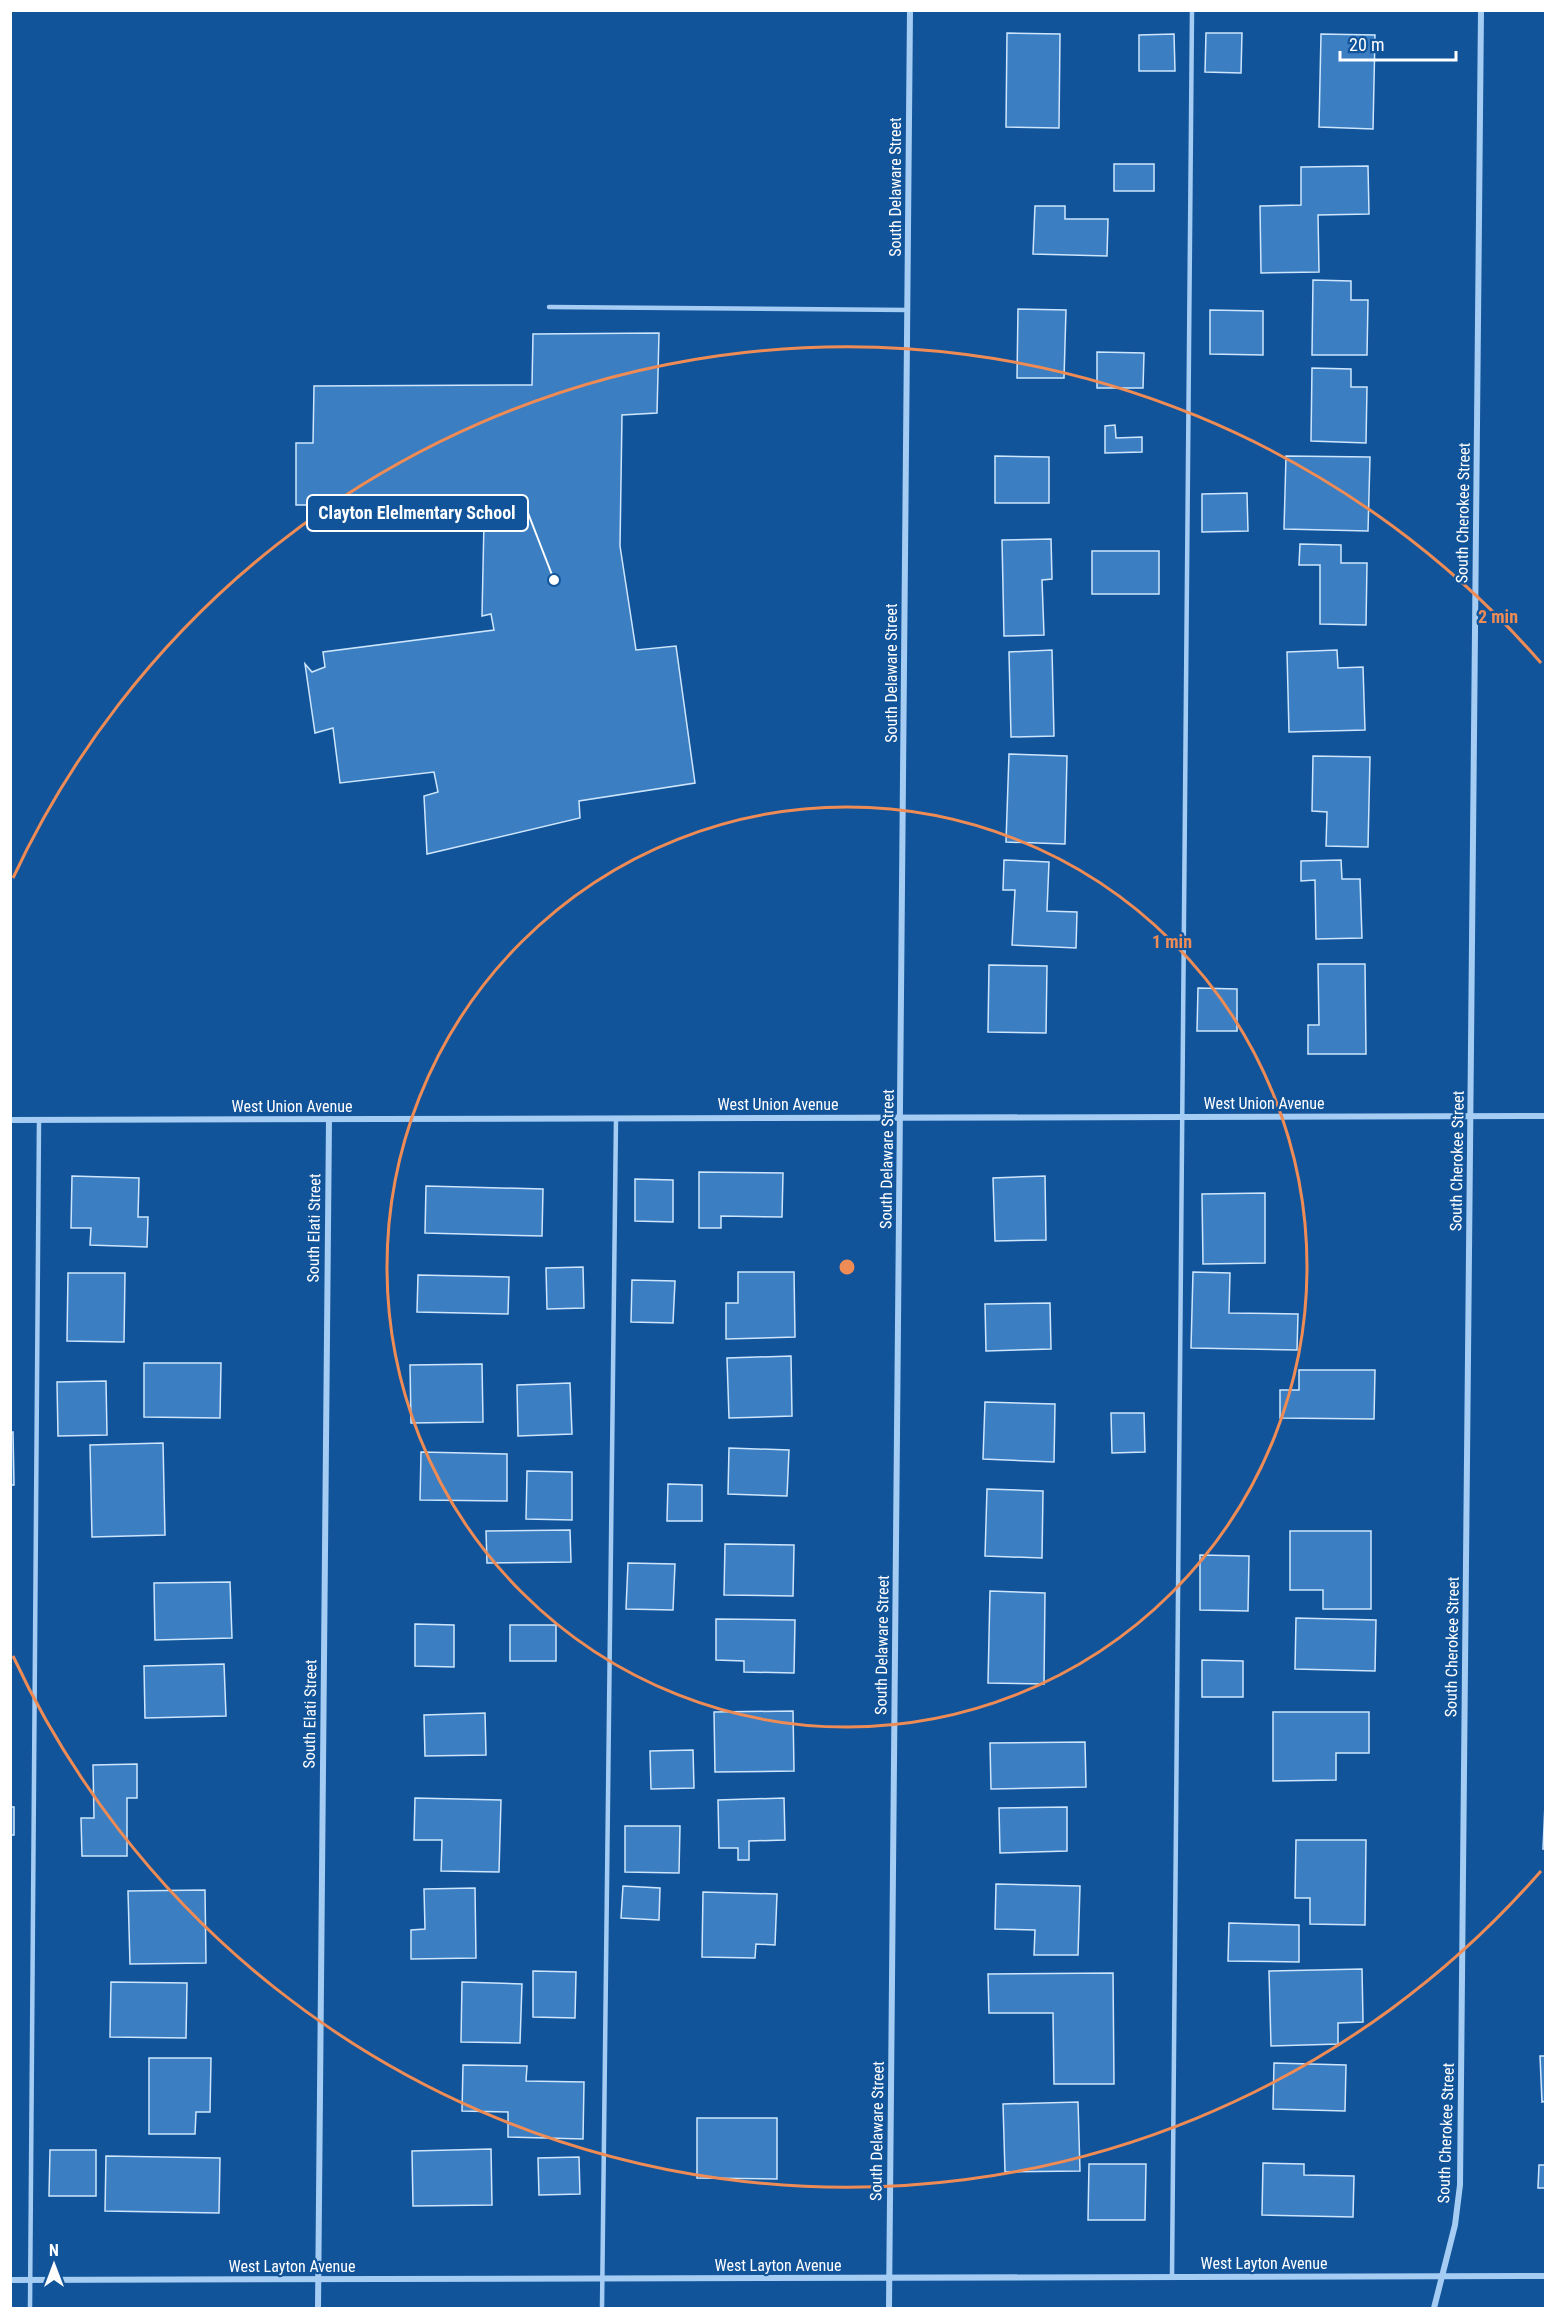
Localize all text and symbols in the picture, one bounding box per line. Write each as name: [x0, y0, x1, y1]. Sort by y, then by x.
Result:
scale bar: [1340, 24, 1456, 62]
text: 20 m: [1349, 34, 1384, 55]
street label: South Delaware Street: [886, 117, 905, 257]
street label: South Cherokee Street: [1452, 442, 1474, 583]
callout: Clayton Elelmentary School: [307, 495, 528, 531]
text: Clayton Elelmentary School: [318, 502, 516, 523]
street label: South Delaware Street: [882, 603, 901, 743]
text: 2 min: [1478, 606, 1518, 627]
text: 1 min: [1152, 931, 1192, 952]
street label: South Delaware Street: [876, 1089, 898, 1229]
street label: South Cherokee Street: [1446, 1090, 1468, 1231]
street label: West Union Avenue: [1203, 1094, 1325, 1113]
street label: West Union Avenue: [717, 1095, 839, 1114]
street label: West Union Avenue: [231, 1097, 353, 1116]
street label: South Elati Street: [304, 1173, 324, 1283]
centre of rings: [837, 1257, 857, 1277]
street label: South Delaware Street: [871, 1575, 893, 1715]
street label: South Cherokee Street: [1441, 1576, 1463, 1717]
street label: South Elati Street: [300, 1659, 320, 1769]
street label: South Delaware Street: [866, 2061, 888, 2201]
street label: South Cherokee Street: [1434, 2062, 1458, 2204]
north arrow: [24, 2235, 84, 2295]
text: N: [49, 2241, 59, 2260]
street label: West Layton Avenue: [1200, 2254, 1328, 2273]
street label: West Layton Avenue: [714, 2256, 842, 2275]
street label: West Layton Avenue: [228, 2257, 356, 2276]

